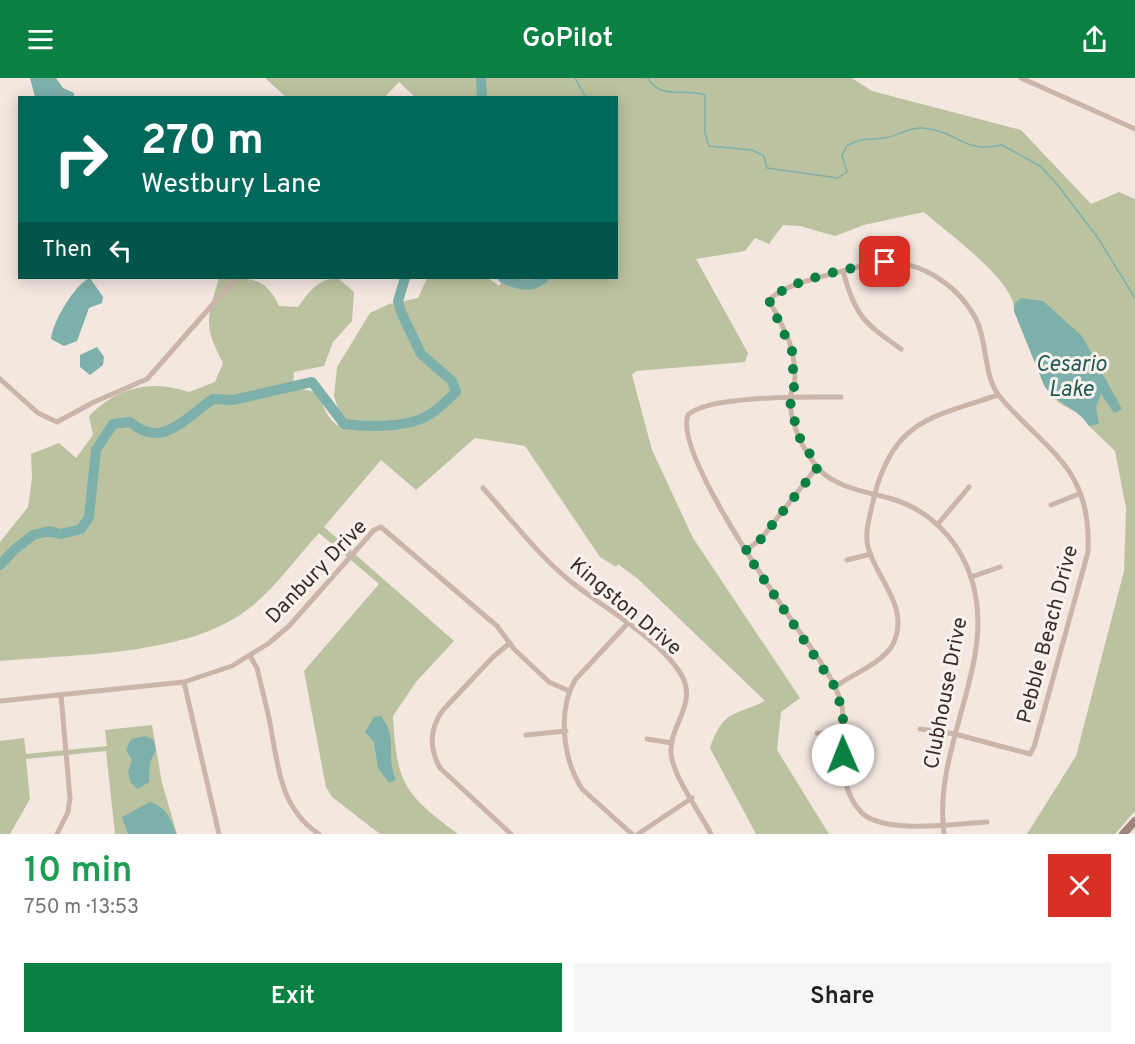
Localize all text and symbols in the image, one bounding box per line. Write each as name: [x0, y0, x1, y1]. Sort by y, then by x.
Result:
text: GoPilot: [522, 22, 613, 56]
icon: menu: [24, 23, 57, 56]
icon: share: [1078, 23, 1111, 56]
text: 270 m: [141, 116, 264, 169]
icon: right: [42, 120, 120, 198]
text: Westbury Lane: [141, 168, 321, 202]
icon: left: [104, 234, 137, 267]
pin: [859, 236, 910, 287]
text: Then: [42, 237, 92, 264]
icon: arrive: [868, 245, 901, 278]
water label: Cesario Lake: [1036, 352, 1107, 404]
street label: Danbury Drive: [260, 514, 374, 630]
street label: Pebble Beach Drive: [1012, 542, 1085, 726]
street label: Kingston Drive: [563, 552, 687, 662]
street label: Clubhouse Drive: [919, 615, 974, 771]
position arrow: [811, 723, 875, 787]
text: 10 min: [24, 849, 132, 895]
button: close: [1048, 854, 1111, 917]
text: 750 m · 13:53: [24, 895, 139, 921]
button: Exit: [24, 963, 562, 1032]
button: Share: [574, 963, 1111, 1032]

